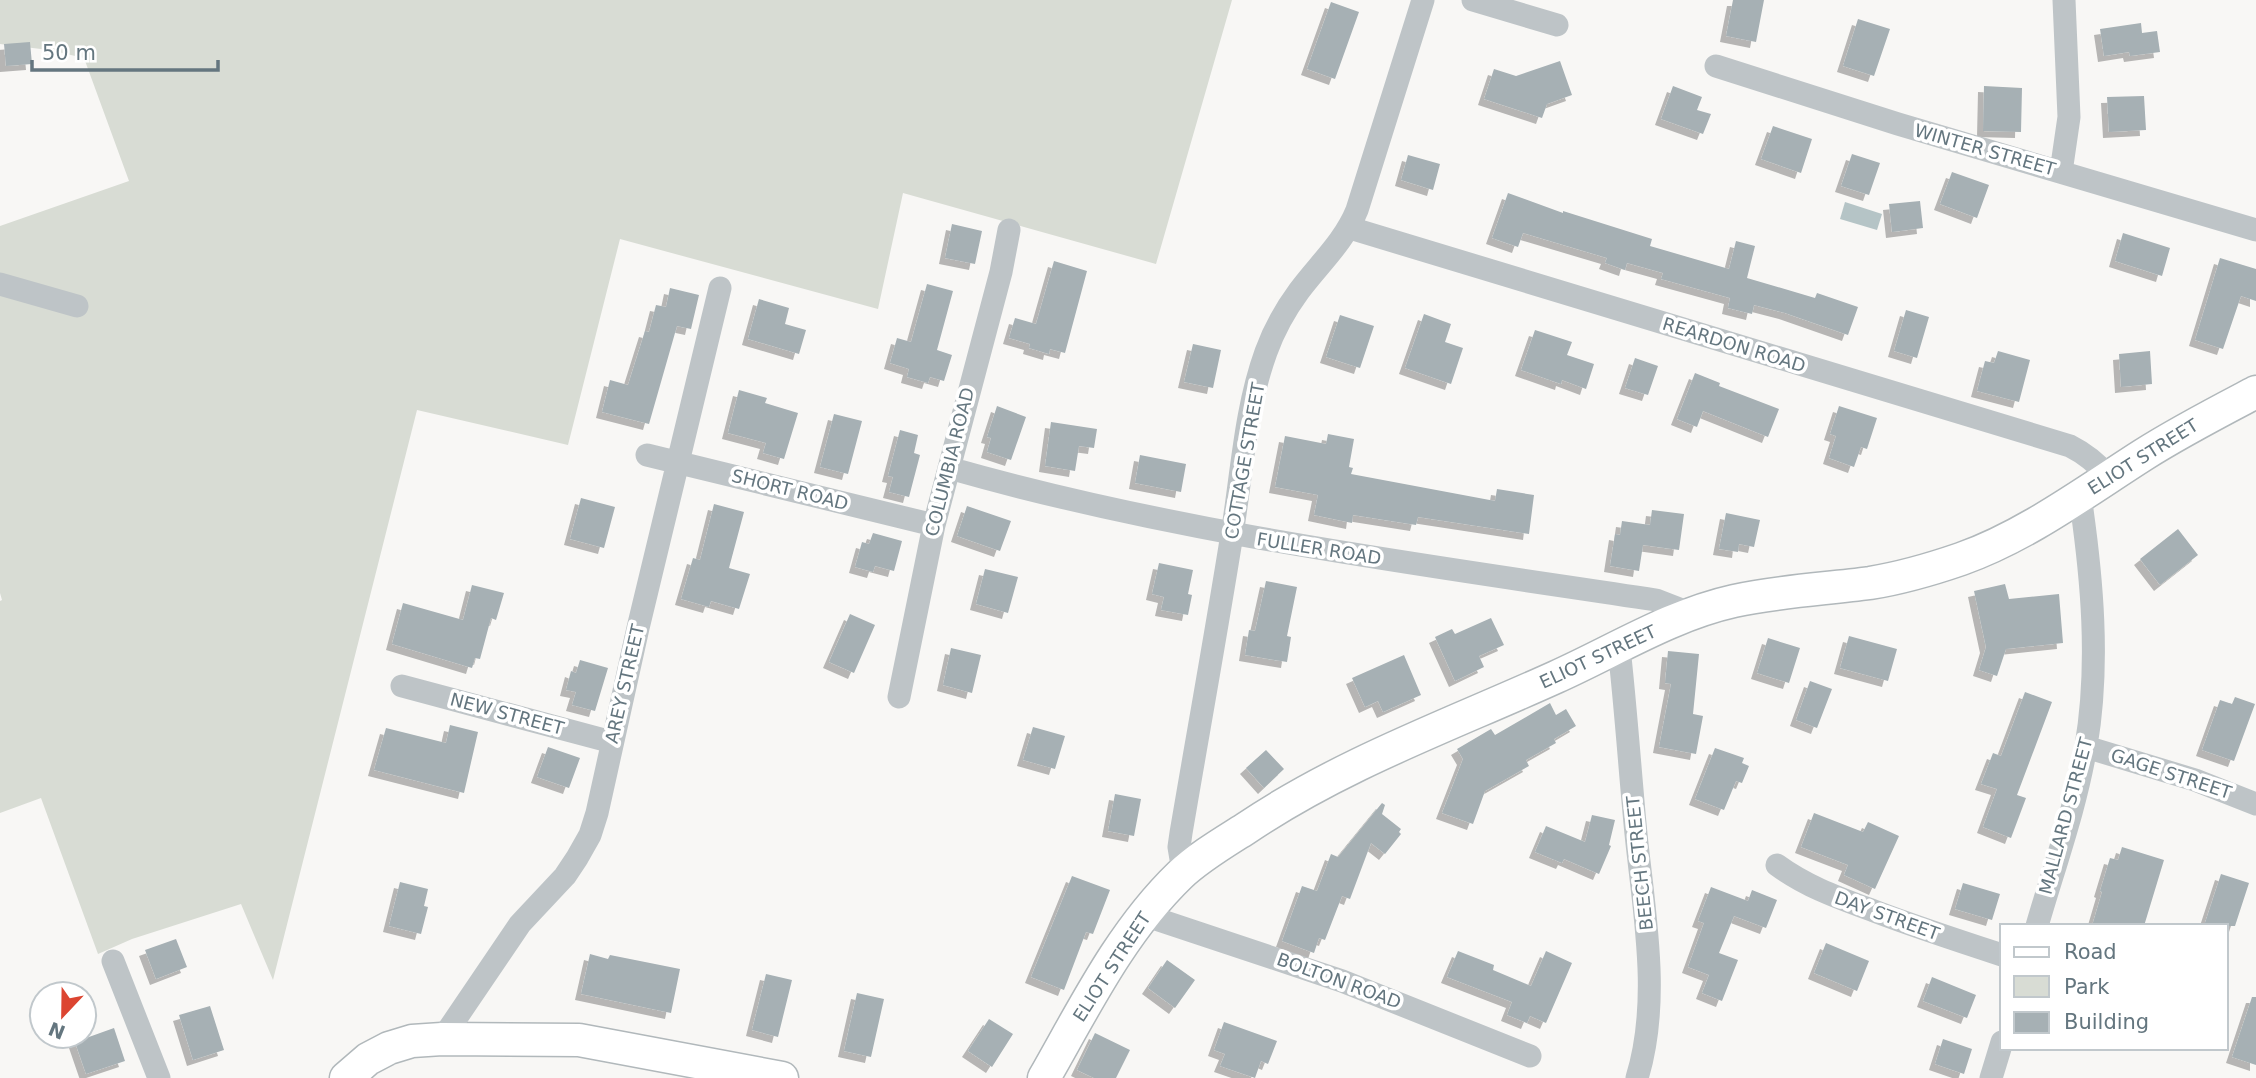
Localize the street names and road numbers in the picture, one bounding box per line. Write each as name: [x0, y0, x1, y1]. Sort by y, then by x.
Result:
street label: WINTER STREET: [1912, 119, 2059, 180]
street label: REARDON ROAD: [1660, 313, 1808, 376]
street label: COTTAGE STREET: [1220, 380, 1269, 541]
street label: COLUMBIA ROAD: [921, 385, 978, 539]
street label: ELIOT STREET: [2084, 414, 2203, 499]
street label: SHORT ROAD: [730, 465, 851, 514]
street label: FULLER ROAD: [1255, 528, 1383, 569]
street label: ELIOT STREET: [1536, 620, 1660, 693]
street label: AREY STREET: [601, 621, 649, 745]
street label: NEW STREET: [448, 688, 567, 739]
street label: MALLARD STREET: [2034, 734, 2097, 897]
street label: GAGE STREET: [2108, 744, 2235, 803]
street label: BEECH STREET: [1622, 794, 1657, 932]
street label: DAY STREET: [1832, 887, 1943, 945]
street label: ELIOT STREET: [1068, 907, 1155, 1025]
street label: BOLTON ROAD: [1274, 948, 1404, 1013]

